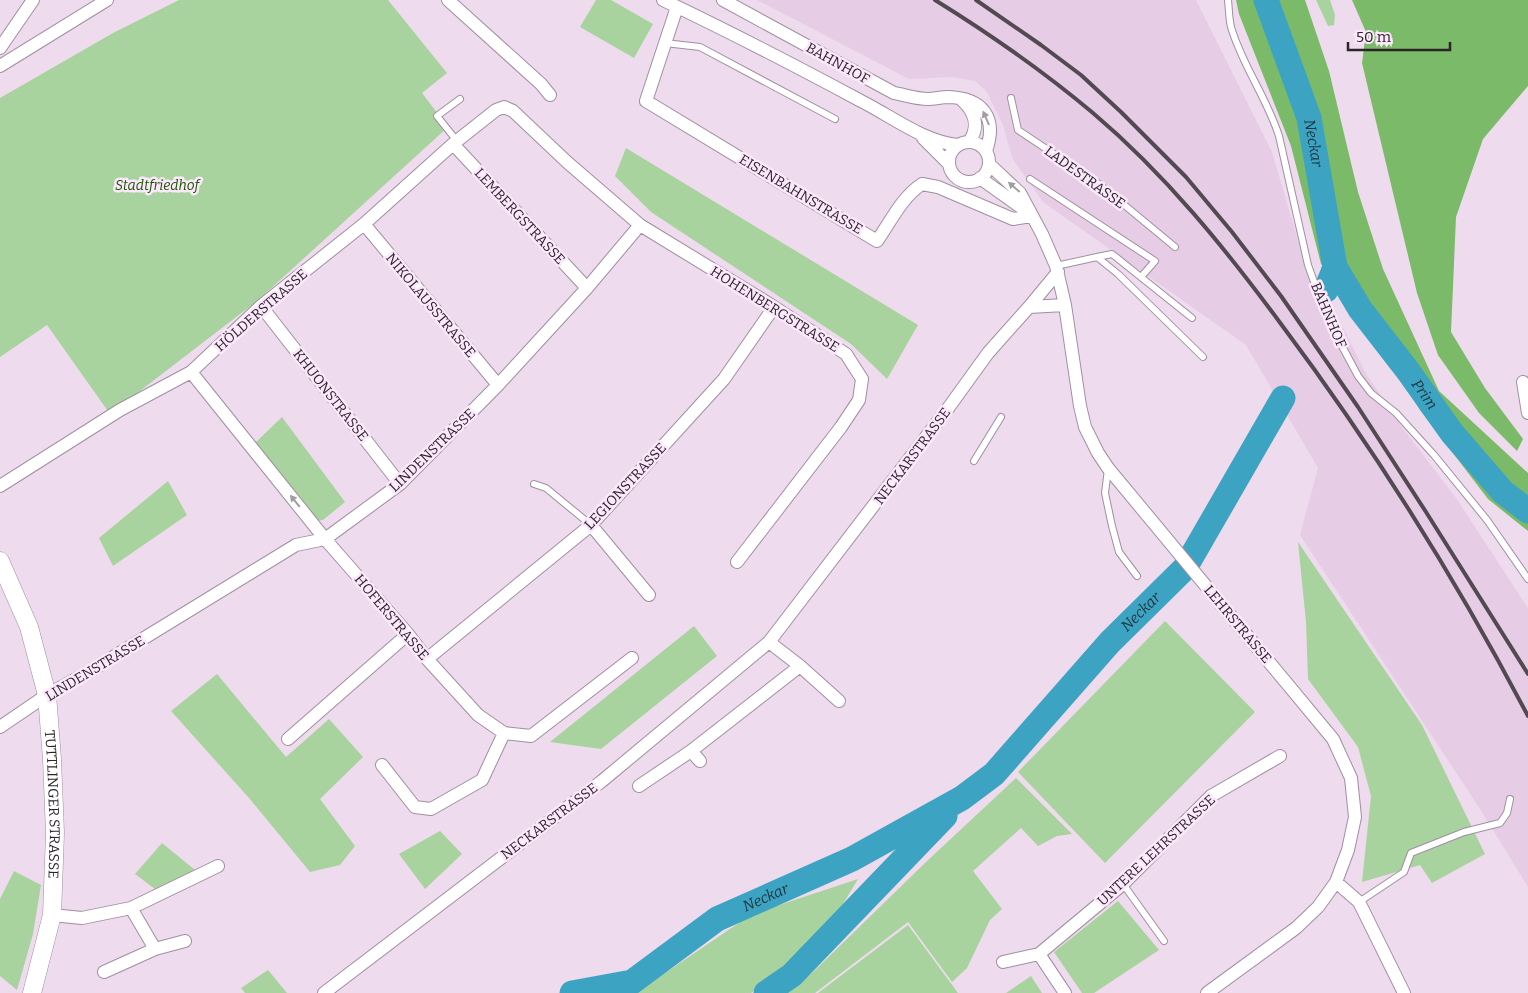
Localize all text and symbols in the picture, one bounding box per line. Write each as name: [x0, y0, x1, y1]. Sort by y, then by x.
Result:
scale bar: [1348, 20, 1450, 52]
text: 50 m: [1356, 28, 1392, 46]
street label: BAHNHOF: [803, 39, 872, 88]
one-way arrow: [982, 111, 990, 125]
water label: Neckar: [1300, 118, 1327, 169]
street label: LADESTRASSE: [1041, 142, 1128, 212]
street label: EISENBAHNSTRASSE: [736, 151, 866, 238]
street label: LEMBERGSTRASSE: [471, 165, 569, 268]
park label: Stadtfriedhof: [115, 177, 202, 194]
one-way arrow: [1007, 182, 1020, 193]
street label: NIKOLAUSSTRASSE: [382, 250, 479, 361]
street label: HOHENBERGSTRASSE: [707, 263, 842, 356]
street label: HÖLDERSTRASSE: [212, 266, 311, 355]
street label: BAHNHOF: [1307, 280, 1350, 351]
street label: KHUONSTRASSE: [289, 346, 372, 445]
water label: Prim: [1408, 376, 1441, 413]
street label: LINDENSTRASSE: [386, 405, 479, 496]
street label: NECKARSTRASSE: [871, 405, 954, 508]
street label: LEGIONSTRASSE: [581, 439, 670, 533]
one-way arrow: [289, 495, 300, 508]
street label: HOFERSTRASSE: [351, 571, 432, 664]
street label: LEHRSTRASSE: [1200, 582, 1275, 667]
water label: Neckar: [1117, 588, 1165, 635]
street label: LINDENSTRASSE: [42, 632, 148, 705]
street label: TUTTLINGER STRASSE: [41, 729, 63, 879]
street label: NECKARSTRASSE: [498, 780, 601, 863]
street label: UNTERE LEHRSTRASSE: [1094, 791, 1219, 909]
water label: Neckar: [740, 879, 792, 915]

